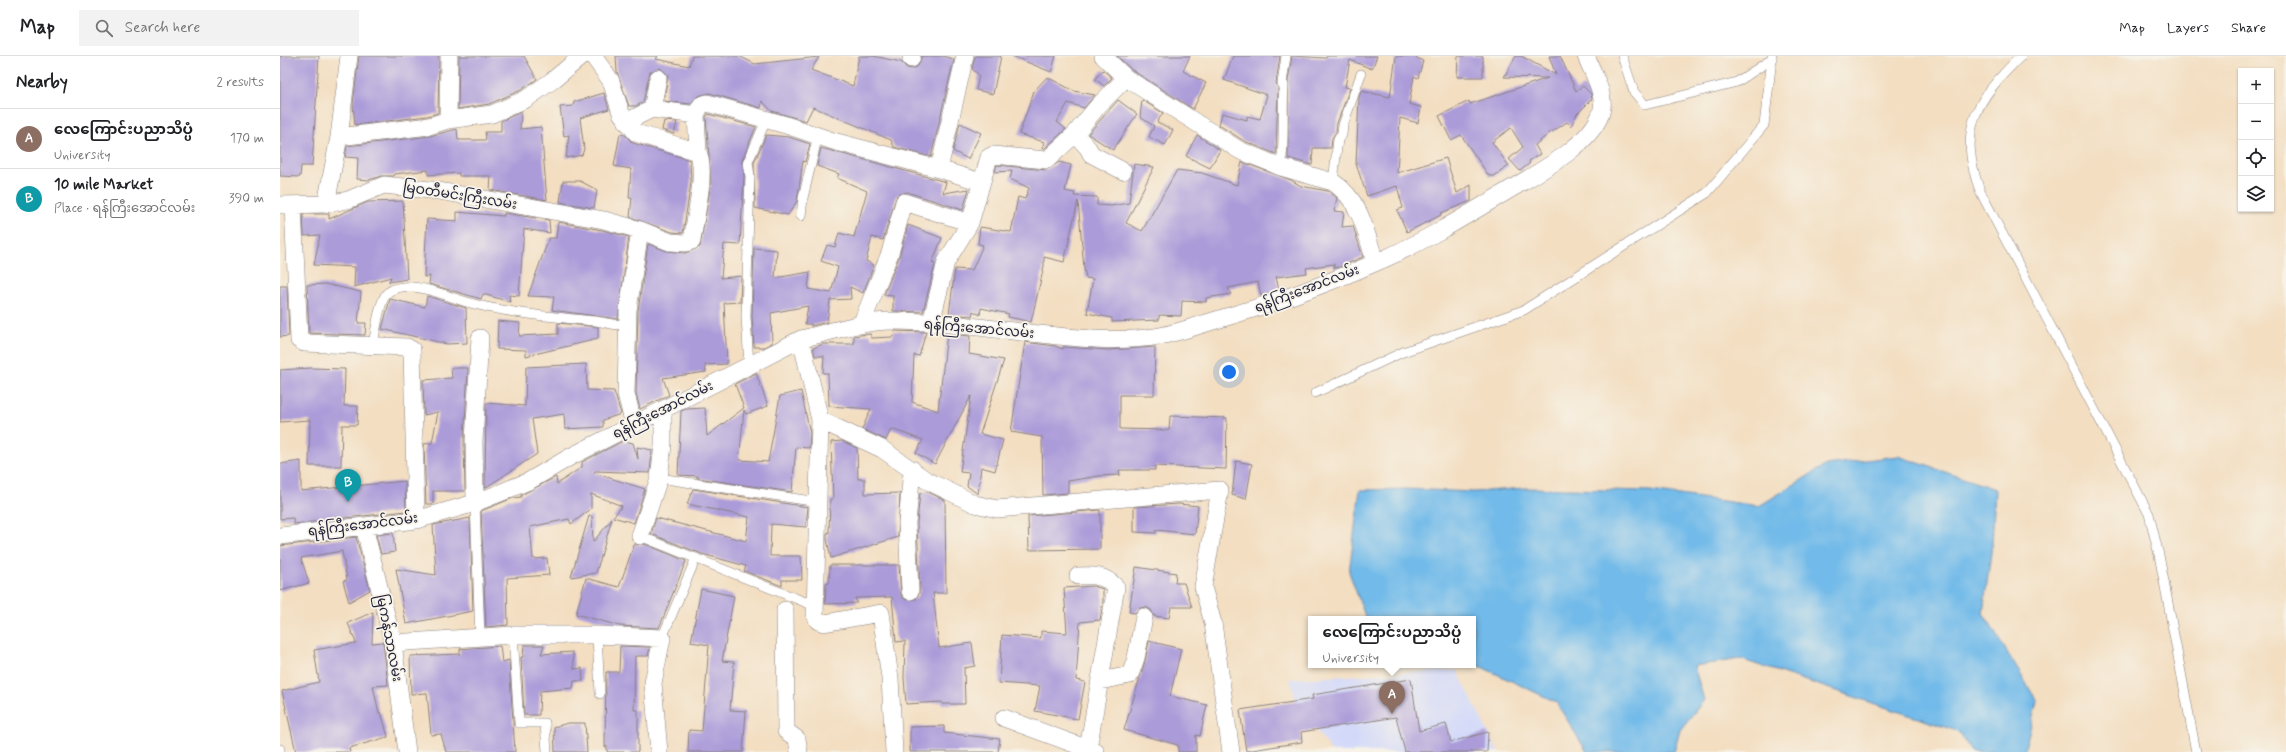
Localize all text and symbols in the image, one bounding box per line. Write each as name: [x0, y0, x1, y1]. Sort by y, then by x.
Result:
search box: [79, 10, 359, 46]
text: Map: [20, 15, 55, 40]
icon: search: [93, 17, 115, 39]
text: Search here: [125, 18, 200, 38]
text: Map: [2119, 19, 2145, 37]
text: Layers: [2167, 19, 2209, 37]
text: Share: [2231, 19, 2266, 37]
map controls: [2238, 68, 2274, 212]
button: +: [2238, 68, 2274, 104]
text: Nearby: [16, 71, 68, 93]
text: 2 results: [217, 74, 264, 91]
button: −: [2238, 104, 2274, 140]
text: လေကြောင်းပညာသိပ္ပံ: [54, 120, 193, 140]
text: A: [25, 130, 33, 147]
text: 170 m: [230, 130, 264, 147]
button: locate: [2238, 140, 2274, 176]
text: University: [54, 147, 110, 164]
text: 10 mile Market: [54, 175, 153, 195]
street label: မြဝတီမင်းကြီးလမ်း: [401, 176, 519, 216]
button: layers: [2238, 176, 2274, 212]
text: B: [25, 190, 33, 207]
text: 390 m: [229, 190, 264, 207]
text: Place · ရန်ကြီးအောင်လမ်း: [54, 200, 195, 217]
street label: ရန်ကြီးအောင်လမ်း: [1251, 259, 1363, 319]
street label: ရန်ကြီးအောင်လမ်း: [923, 313, 1035, 345]
your location: [1219, 362, 1239, 382]
street label: ရန်ကြီးအောင်လမ်း: [609, 375, 717, 445]
pin: B: [335, 469, 361, 502]
street label: ရန်ကြီးအောင်လမ်း: [307, 507, 419, 543]
street label: မြကန်သာလမ်း: [370, 592, 408, 684]
popup: [1308, 616, 1476, 668]
text: လေကြောင်းပညာသိပ္ပံ: [1322, 623, 1462, 643]
text: University: [1322, 650, 1379, 667]
pin: A: [1379, 681, 1405, 714]

